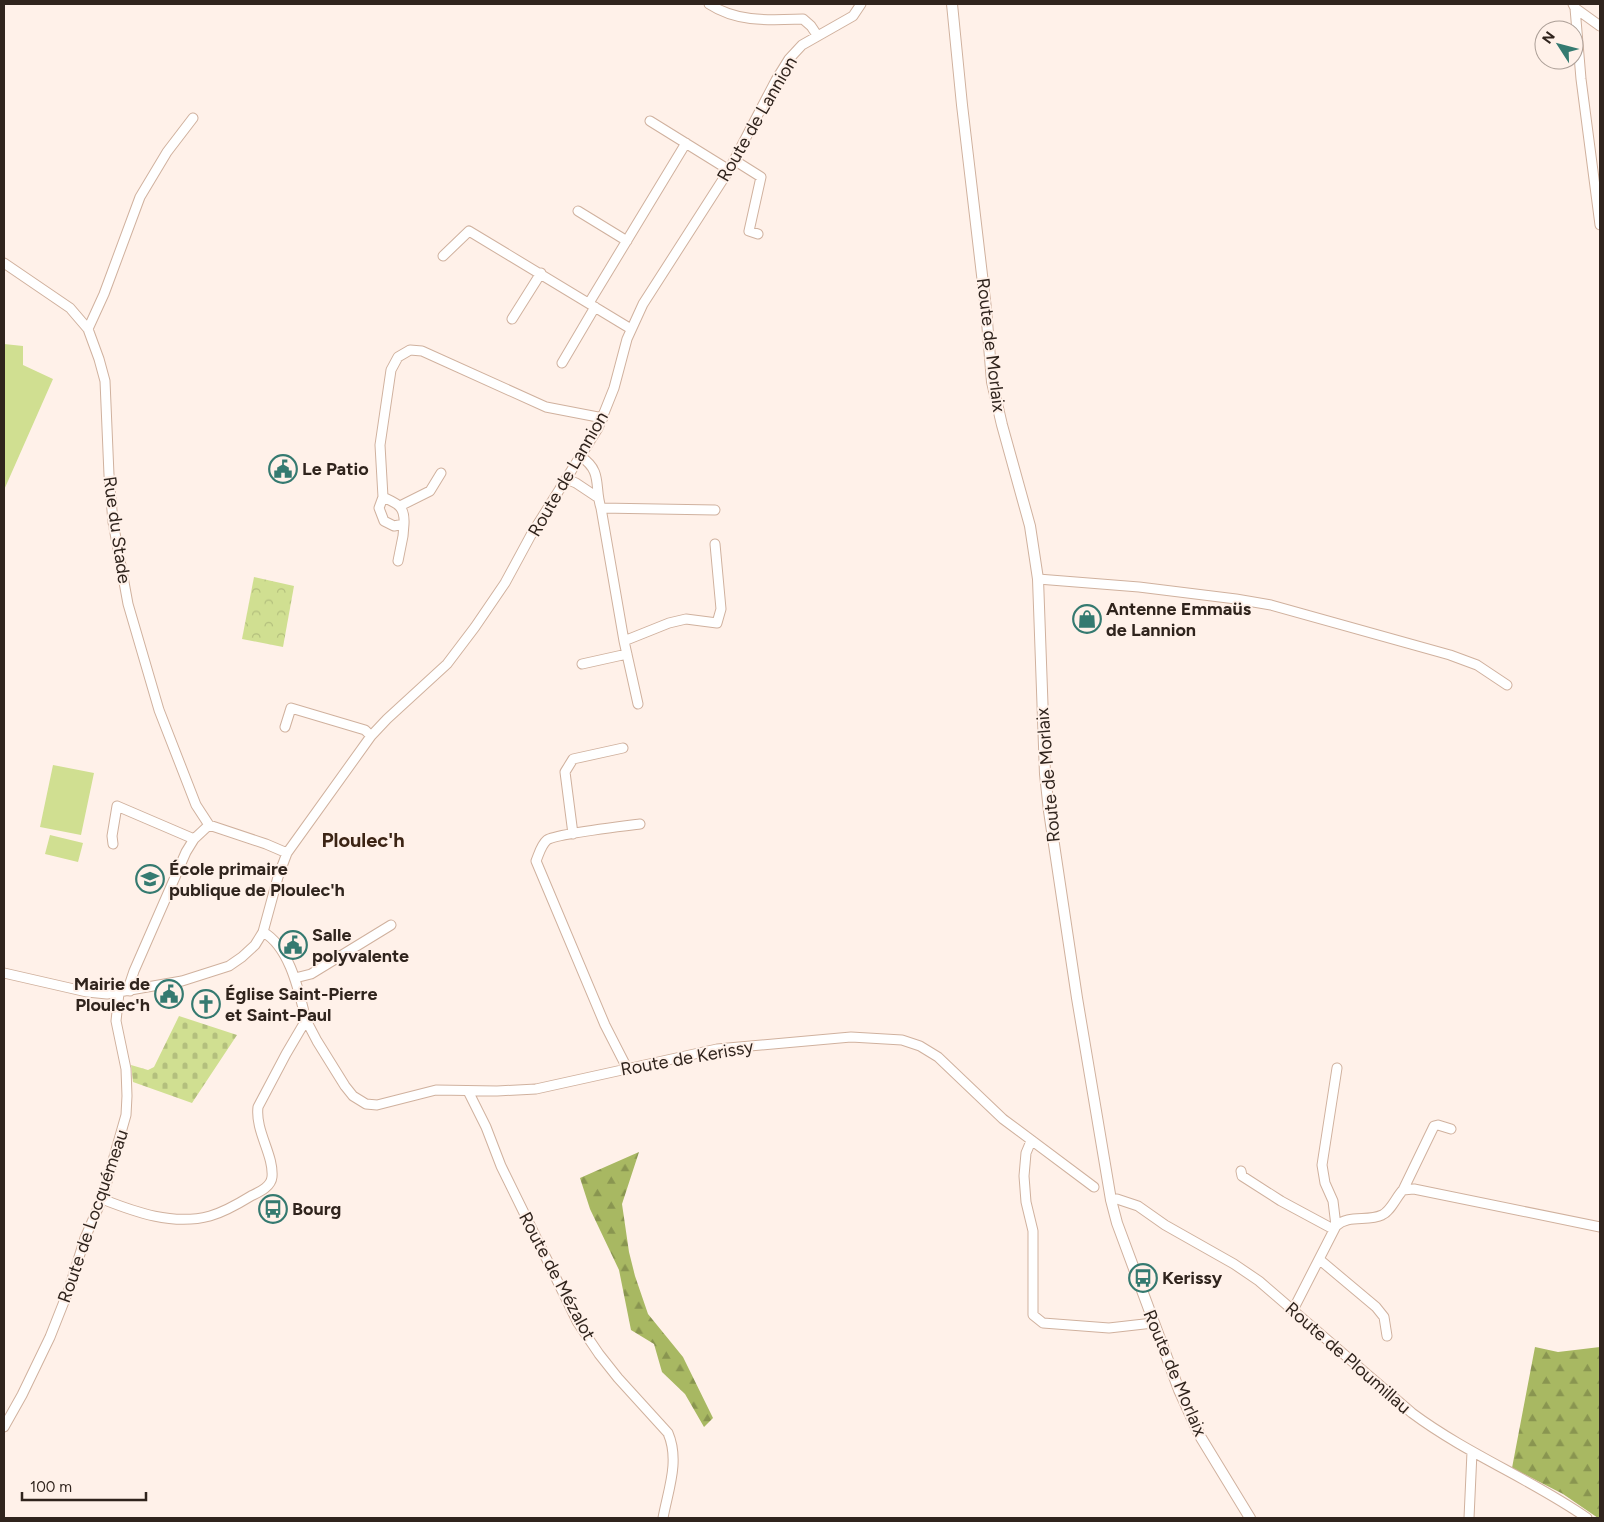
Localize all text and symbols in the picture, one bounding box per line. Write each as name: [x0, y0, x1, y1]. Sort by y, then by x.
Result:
north arrow: [1534, 20, 1584, 70]
text: N: [1539, 28, 1559, 47]
street label: Route de Lannion: [712, 52, 802, 186]
street label: Route de Morlaix: [972, 277, 1010, 414]
street label: Route de Lannion: [523, 407, 613, 541]
public building icon: Le Patio: [268, 454, 298, 484]
place label: Le Patio: [302, 458, 369, 480]
street label: Rue du Stade: [99, 475, 135, 585]
place label: Antenne Emmaüs de Lannion: [1106, 598, 1252, 641]
shop icon: Antenne Emmaüs de Lannion: [1072, 604, 1102, 634]
street label: Route de Morlaix: [1031, 706, 1065, 843]
district label: Ploulec'h: [321, 828, 405, 852]
place label: École primaire publique de Ploulec'h: [169, 858, 345, 901]
school or university icon: École primaire publique de Ploulec'h: [135, 864, 165, 894]
place label: Salle polyvalente: [312, 924, 409, 967]
public building icon: Salle polyvalente: [278, 930, 308, 960]
place label: Mairie de Ploulec'h: [74, 973, 150, 1016]
public building icon: Mairie de Ploulec'h: [154, 979, 184, 1009]
place label: Église Saint-Pierre et Saint-Paul: [225, 983, 377, 1026]
church icon: Église Saint-Pierre et Saint-Paul: [191, 989, 221, 1019]
street label: Route de Kerissy: [619, 1035, 756, 1081]
street label: Route de Locquémeau: [53, 1126, 133, 1306]
bus stop icon: Bourg: [258, 1194, 288, 1224]
place label: Bourg: [292, 1198, 341, 1220]
street label: Route de Mézalot: [514, 1208, 600, 1344]
bus stop icon: Kerissy: [1128, 1263, 1158, 1293]
place label: Kerissy: [1162, 1267, 1223, 1289]
street label: Route de Ploumillau: [1281, 1298, 1415, 1418]
street label: Route de Morlaix: [1138, 1306, 1212, 1440]
scale bar: [22, 1470, 146, 1502]
text: 100 m: [30, 1478, 72, 1496]

